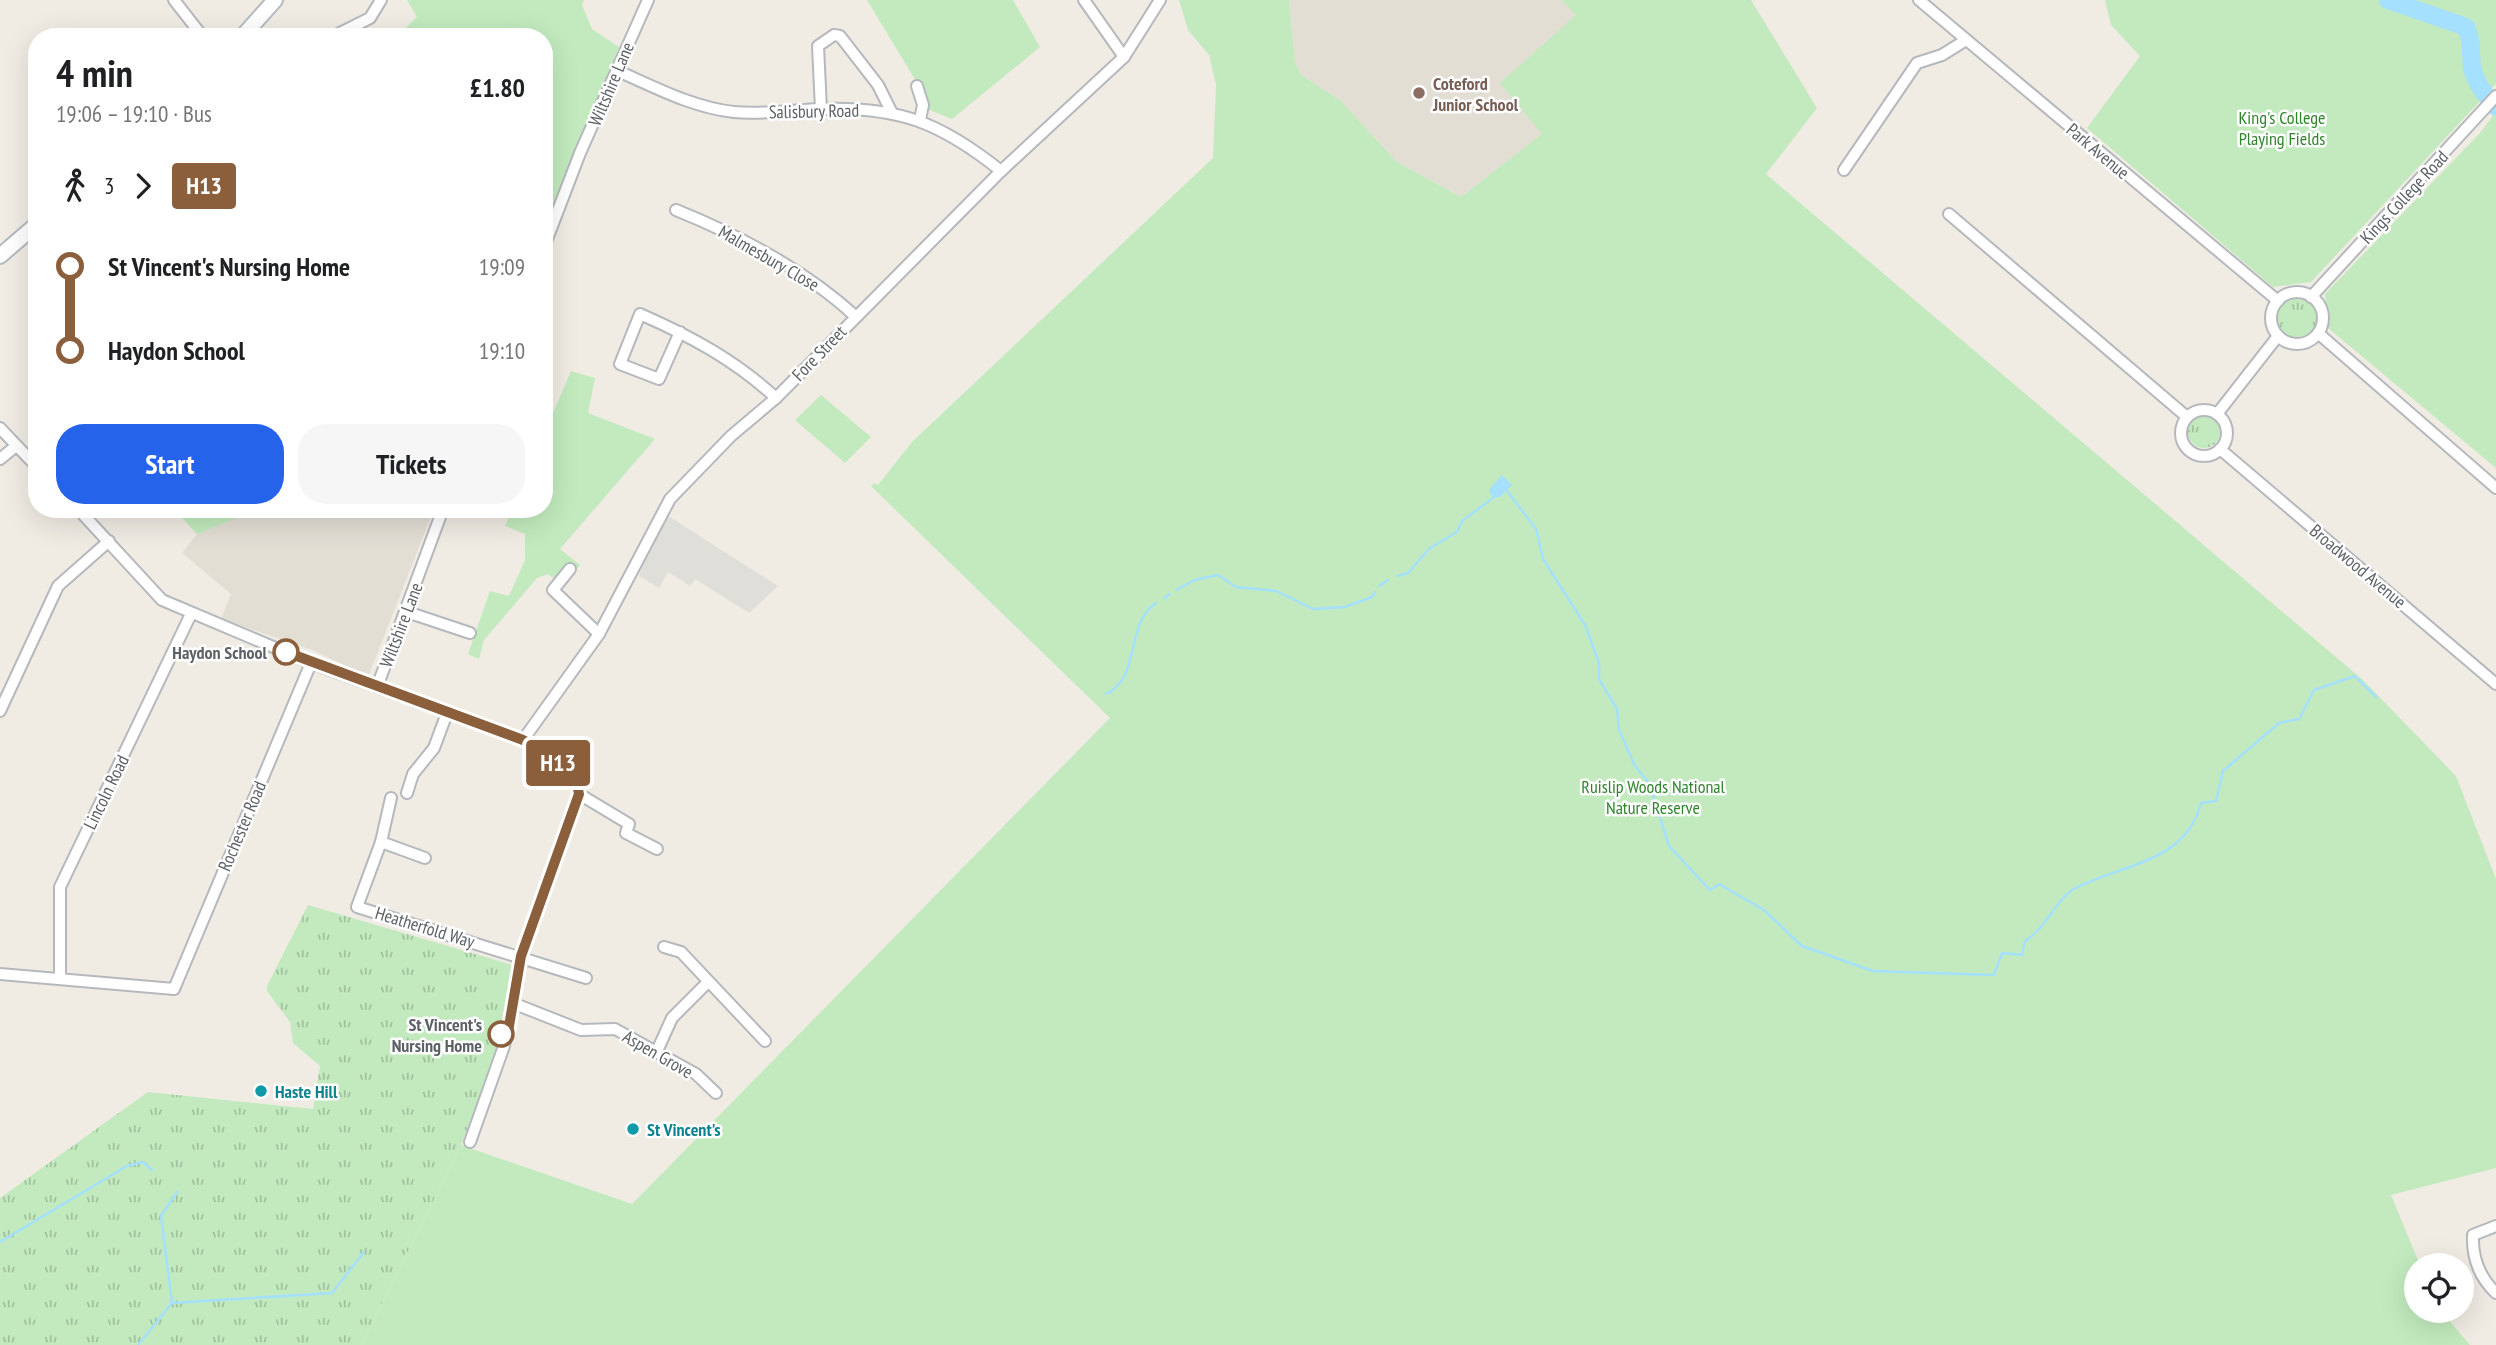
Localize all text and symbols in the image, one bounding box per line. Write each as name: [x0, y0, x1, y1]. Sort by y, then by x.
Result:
street label: Wiltshire Lane: [583, 39, 639, 129]
text: 4 min: [56, 48, 133, 97]
text: £1.80: [470, 71, 525, 104]
place label: Coteford Junior School: [1432, 72, 1519, 116]
marker: Coteford Junior School: [1411, 85, 1427, 101]
text: 19:06 – 19:10 · Bus: [56, 99, 212, 128]
street label: Salisbury Road: [769, 99, 859, 123]
park label: King's College Playing Fields: [2238, 106, 2326, 150]
street label: Park Avenue: [2062, 118, 2134, 184]
street label: Kings College Road: [2355, 146, 2453, 248]
icon: walk: [56, 167, 94, 205]
icon: forward: [124, 167, 162, 205]
text: H13: [186, 170, 222, 201]
text: 3: [104, 171, 114, 200]
street label: Malmesbury Close: [715, 220, 823, 296]
text: St Vincent's Nursing Home: [108, 250, 350, 283]
text: 19:09: [479, 252, 525, 281]
street label: Fore Street: [787, 320, 851, 386]
text: Haydon School: [108, 334, 245, 367]
text: 19:10: [479, 336, 525, 365]
button: Start: [56, 424, 284, 504]
button: Tickets: [298, 424, 525, 504]
street label: Broadwood Avenue: [2305, 519, 2411, 613]
street label: Wiltshire Lane: [374, 579, 428, 671]
marker: Haydon School: [273, 639, 299, 665]
place label: Haydon School: [172, 641, 268, 664]
line badge: H13: [518, 740, 598, 786]
text: H13: [540, 747, 576, 778]
street label: Lincoln Road: [78, 751, 134, 833]
park label: Ruislip Woods National Nature Reserve: [1581, 775, 1726, 819]
street label: Rochester Road: [213, 778, 271, 874]
street label: Heatherfold Way: [373, 901, 478, 953]
place label: St Vincent's Nursing Home: [392, 1013, 482, 1057]
marker: St Vincent's Nursing Home: [488, 1021, 514, 1047]
street label: Aspen Grove: [619, 1025, 697, 1083]
place label: Haste Hill: [275, 1080, 338, 1103]
marker: Haste Hill: [253, 1083, 269, 1099]
place label: St Vincent's: [647, 1118, 721, 1141]
marker: St Vincent's: [625, 1121, 641, 1137]
map controls: [2404, 1253, 2474, 1323]
button: locate: [2404, 1253, 2474, 1323]

